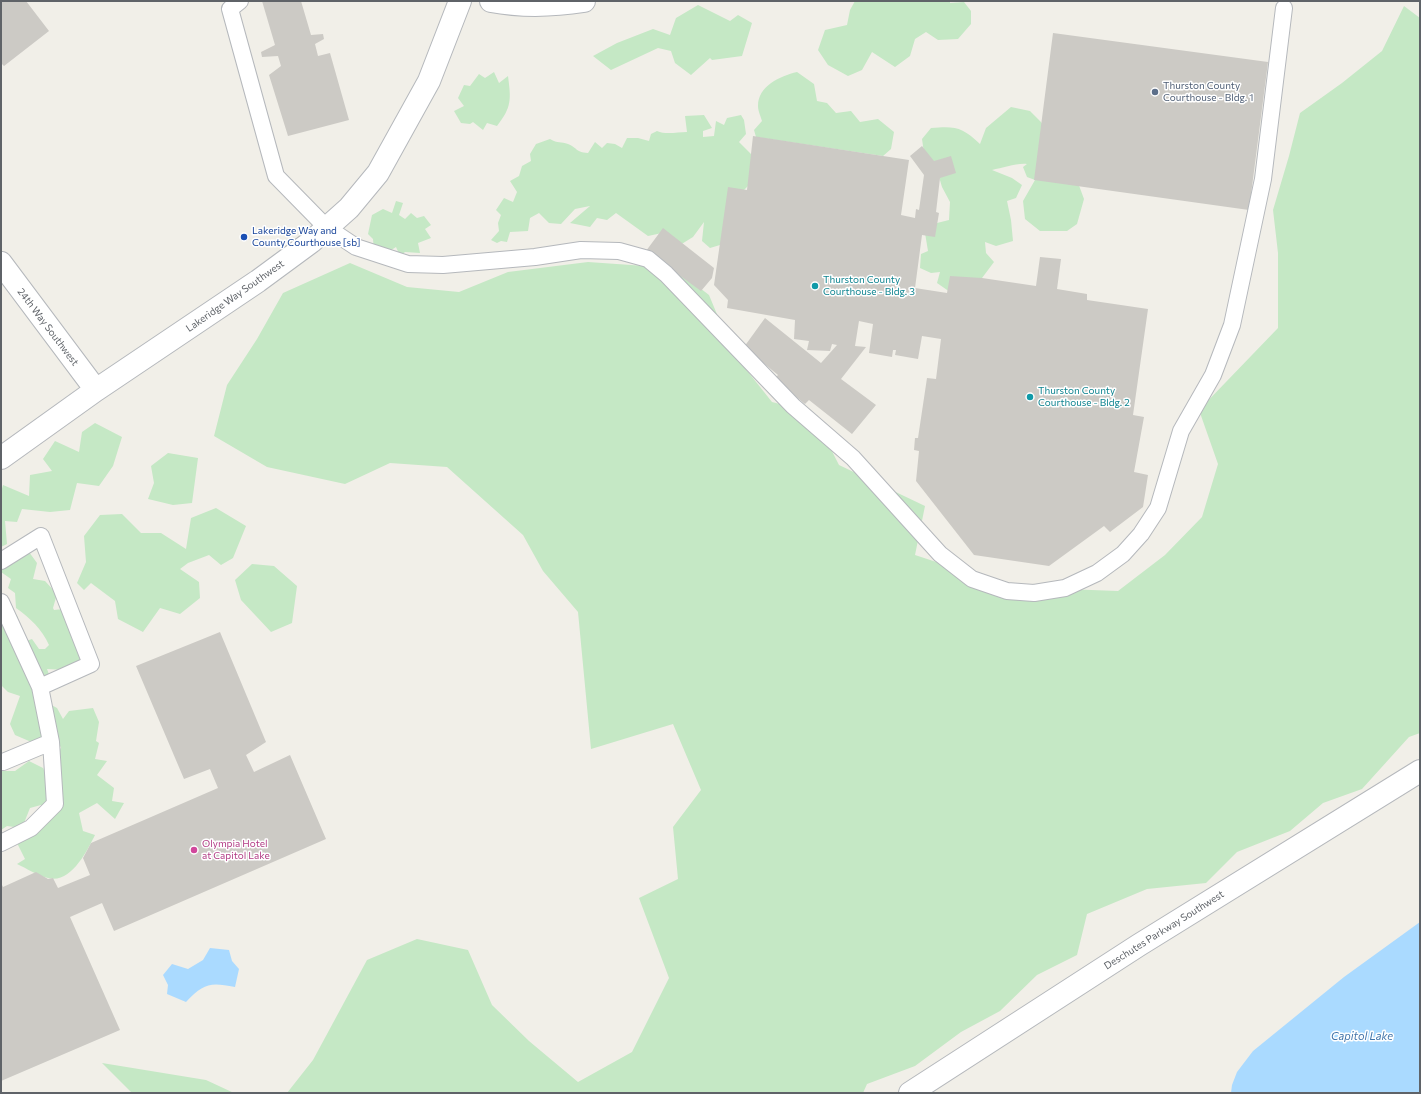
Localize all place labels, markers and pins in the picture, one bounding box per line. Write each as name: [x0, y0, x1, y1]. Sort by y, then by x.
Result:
place label: Thurston County Courthouse - Bldg. 1: [1163, 80, 1253, 104]
marker: Thurston County Courthouse - Bldg. 1: [1150, 87, 1160, 97]
place label: Lakeridge Way and County Courthouse [sb]: [252, 225, 361, 248]
marker: Lakeridge Way and County Courthouse [sb]: [239, 232, 249, 242]
place label: Thurston County Courthouse - Bldg. 3: [823, 274, 915, 298]
marker: Thurston County Courthouse - Bldg. 3: [810, 281, 820, 291]
place label: Thurston County Courthouse - Bldg. 2: [1038, 385, 1130, 408]
marker: Thurston County Courthouse - Bldg. 2: [1025, 392, 1035, 402]
place label: Olympia Hotel at Capitol Lake: [202, 838, 270, 862]
marker: Olympia Hotel at Capitol Lake: [189, 845, 199, 855]

